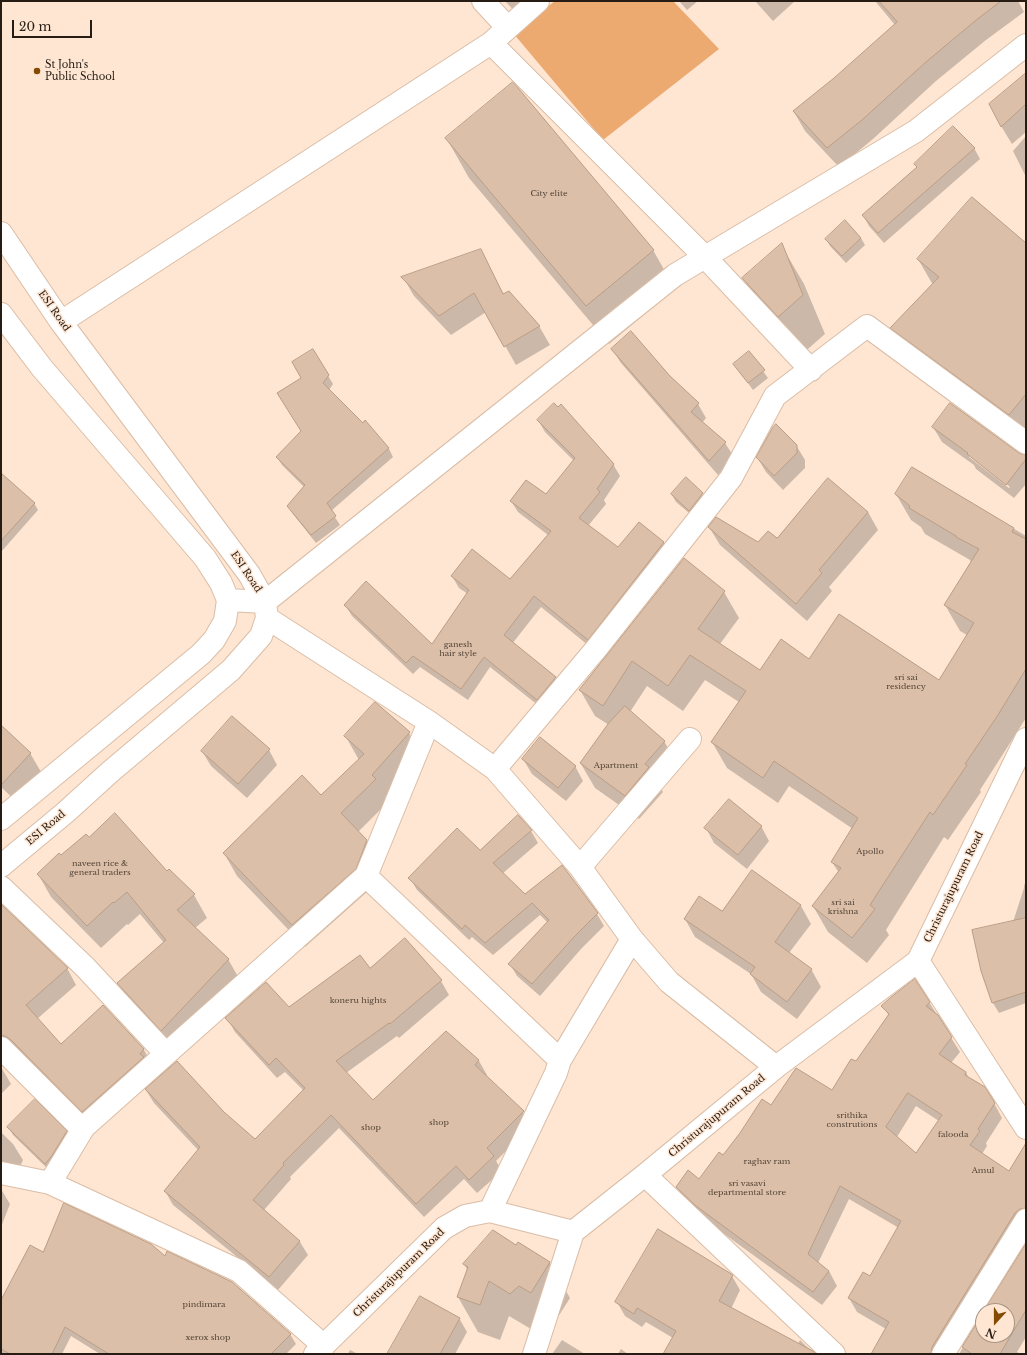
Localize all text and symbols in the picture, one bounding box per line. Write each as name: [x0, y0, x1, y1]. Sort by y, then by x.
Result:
scale bar: [14, 12, 94, 38]
text: 20 m: [19, 19, 51, 34]
place label: St John's Public School: [45, 59, 115, 82]
marker: St John's Public School: [32, 66, 42, 76]
house number: City elite: [530, 189, 568, 199]
street label: ESI Road: [36, 288, 72, 334]
street label: ESI Road: [228, 549, 264, 595]
house number: ganesh hair style: [439, 640, 477, 659]
house number: sri sai residency: [886, 673, 926, 692]
house number: Apartment: [594, 761, 638, 771]
street label: ESI Road: [24, 808, 68, 848]
street label: Christurajupuram Road: [922, 829, 986, 945]
house number: Apollo: [856, 847, 884, 857]
house number: naveen rice & general traders: [69, 859, 131, 878]
house number: sri sai krishna: [828, 898, 858, 917]
house number: koneru hights: [330, 996, 386, 1006]
street label: Christurajupuram Road: [666, 1072, 768, 1160]
house number: srithika construtions: [827, 1111, 877, 1130]
house number: shop: [429, 1118, 449, 1128]
house number: shop: [361, 1123, 381, 1133]
house number: falooda: [938, 1130, 968, 1140]
house number: raghav ram: [744, 1157, 790, 1167]
house number: Amul: [972, 1166, 994, 1176]
house number: sri vasavi departmental store: [708, 1179, 786, 1198]
street label: Christurajupuram Road: [351, 1226, 447, 1320]
house number: pindimara: [182, 1300, 226, 1310]
north arrow: [975, 1303, 1015, 1343]
text: N: [984, 1325, 998, 1342]
house number: xerox shop: [185, 1333, 231, 1343]

